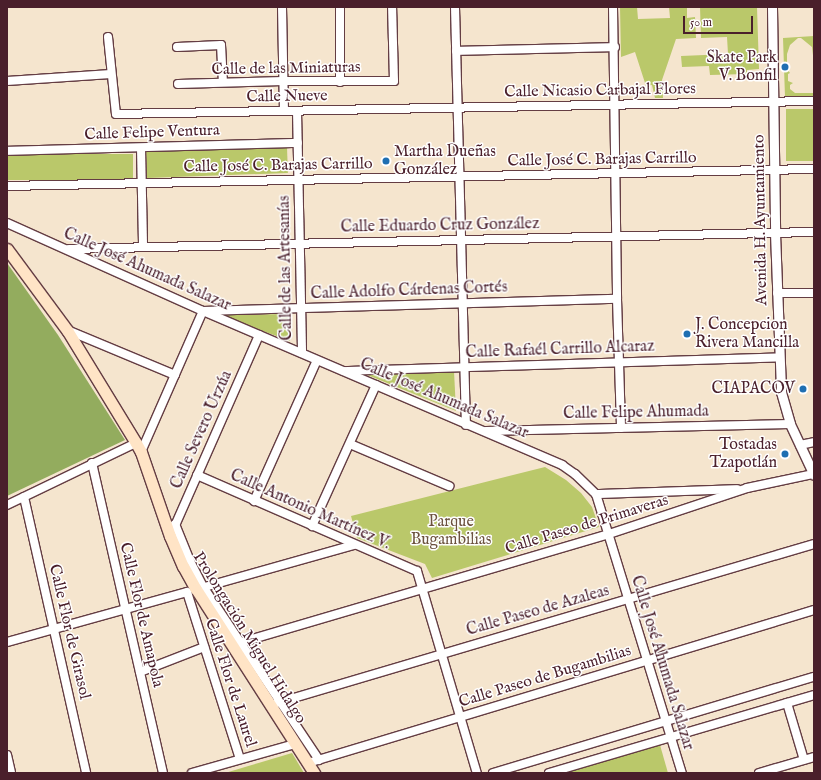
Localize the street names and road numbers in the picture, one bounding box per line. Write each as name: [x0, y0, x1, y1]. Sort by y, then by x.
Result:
street label: Calle de las Miniaturas: [211, 58, 361, 80]
street label: Calle Nicasio Carbajal Flores: [504, 80, 696, 102]
street label: Calle Nueve: [246, 87, 328, 107]
street label: Calle Felipe Ventura: [84, 121, 220, 145]
street label: Avenida H. Ayuntamiento: [750, 134, 772, 306]
street label: Calle José C. Barajas Carrillo: [507, 149, 697, 171]
street label: Calle José C. Barajas Carrillo: [183, 155, 373, 177]
street label: Calle de las Artesanías: [275, 195, 297, 341]
street label: Calle Eduardo Cruz González: [340, 215, 540, 237]
street label: Calle José Ahumada Salazar: [60, 224, 234, 316]
street label: Calle Adolfo Cárdenas Cortés: [310, 278, 508, 304]
street label: Calle Rafaél Carrillo Alcaraz: [465, 337, 655, 363]
street label: Calle José Ahumada Salazar: [357, 355, 531, 443]
street label: Calle Severo Urzúa: [167, 368, 237, 492]
street label: Calle Felipe Ahumada: [563, 402, 709, 424]
street label: Calle Antonio Martínez V.: [227, 466, 393, 554]
street label: Calle Paseo de Primaveras: [503, 491, 671, 559]
street label: Calle Flor de Amapola: [115, 541, 167, 689]
street label: Prolongación Miguel Hidalgo: [188, 549, 310, 727]
street label: Calle Flor de Girasol: [44, 563, 94, 701]
street label: Calle José Ahumada Salazar: [626, 573, 698, 753]
street label: Calle Paseo de Azaleas: [464, 581, 612, 641]
street label: Calle Flor de Laurel: [200, 616, 260, 750]
street label: Calle Paseo de Bugambilias: [457, 642, 633, 712]

